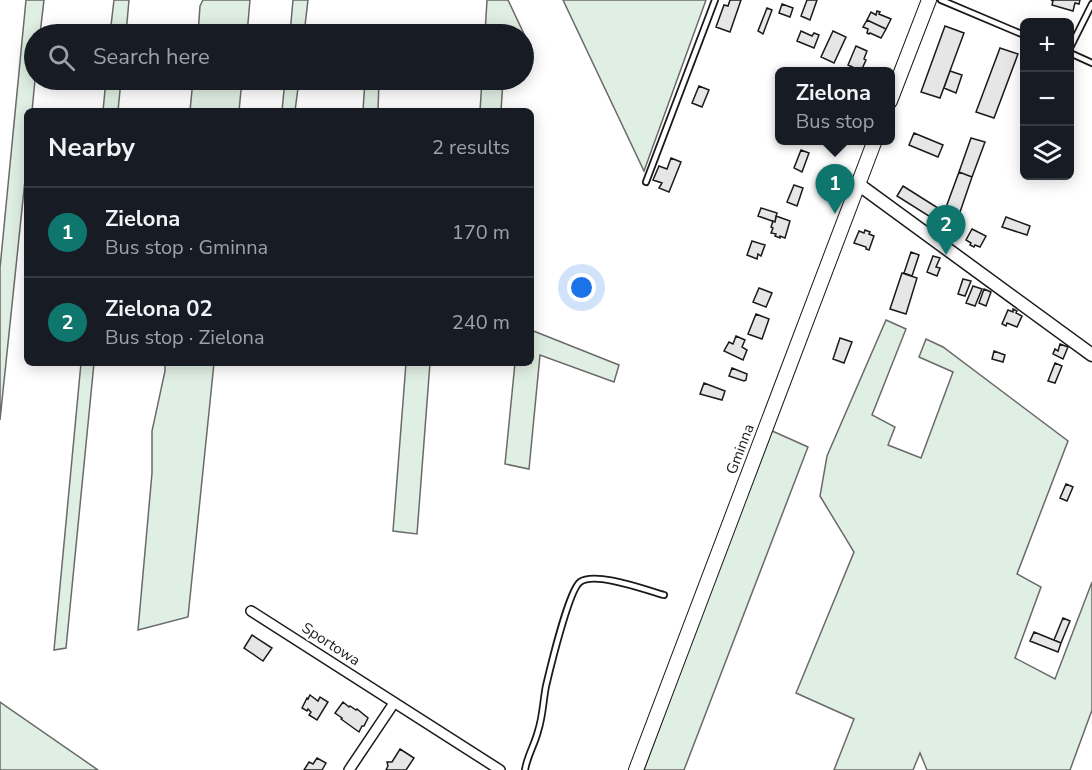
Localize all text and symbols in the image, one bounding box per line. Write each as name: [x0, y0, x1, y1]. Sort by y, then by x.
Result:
map controls: [1020, 18, 1074, 180]
button: +: [1020, 18, 1074, 72]
search box: [24, 24, 534, 90]
icon: search: [45, 41, 78, 74]
text: Search here: [93, 42, 210, 72]
popup: [775, 67, 895, 145]
button: −: [1020, 72, 1074, 126]
text: Zielona: [796, 78, 871, 108]
text: Bus stop: [796, 108, 874, 135]
button: layers: [1020, 126, 1074, 180]
text: Nearby: [48, 130, 135, 165]
text: 2 results: [432, 134, 510, 161]
pin: 1: [816, 164, 854, 214]
text: Zielona: [105, 204, 180, 234]
pin: 2: [926, 206, 966, 255]
text: 1: [62, 219, 74, 246]
text: 170 m: [452, 219, 510, 246]
text: Bus stop · Gminna: [105, 234, 268, 261]
your location: [567, 273, 596, 302]
text: Zielona 02: [105, 294, 213, 324]
text: 2: [62, 309, 74, 336]
text: 240 m: [452, 309, 510, 336]
text: Bus stop · Zielona: [105, 324, 265, 351]
street label: Gminna: [721, 421, 759, 477]
street label: Sportowa: [298, 618, 364, 670]

